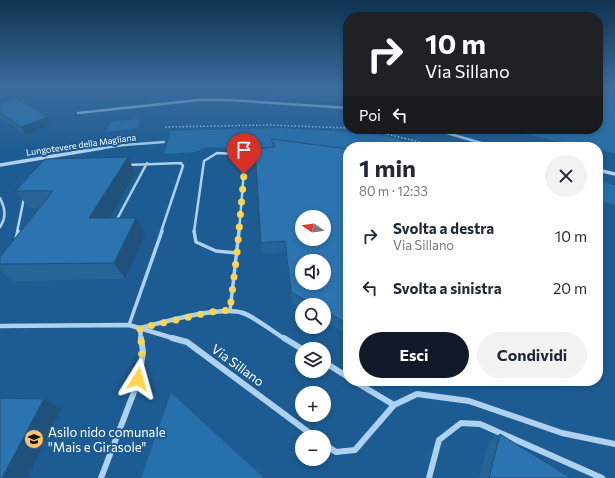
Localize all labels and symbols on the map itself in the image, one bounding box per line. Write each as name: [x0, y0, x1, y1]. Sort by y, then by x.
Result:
street label: Lungotevere della Magliana: [25, 131, 137, 158]
pin: [227, 133, 261, 174]
north arrow: [295, 210, 331, 246]
street label: Via Sillano: [209, 341, 268, 390]
position arrow: [117, 358, 159, 400]
place label: Asilo nido comunale "Mais e Girasole": [48, 424, 166, 455]
school or university icon: Asilo nido comunale "Mais e Girasole": [23, 428, 45, 450]

